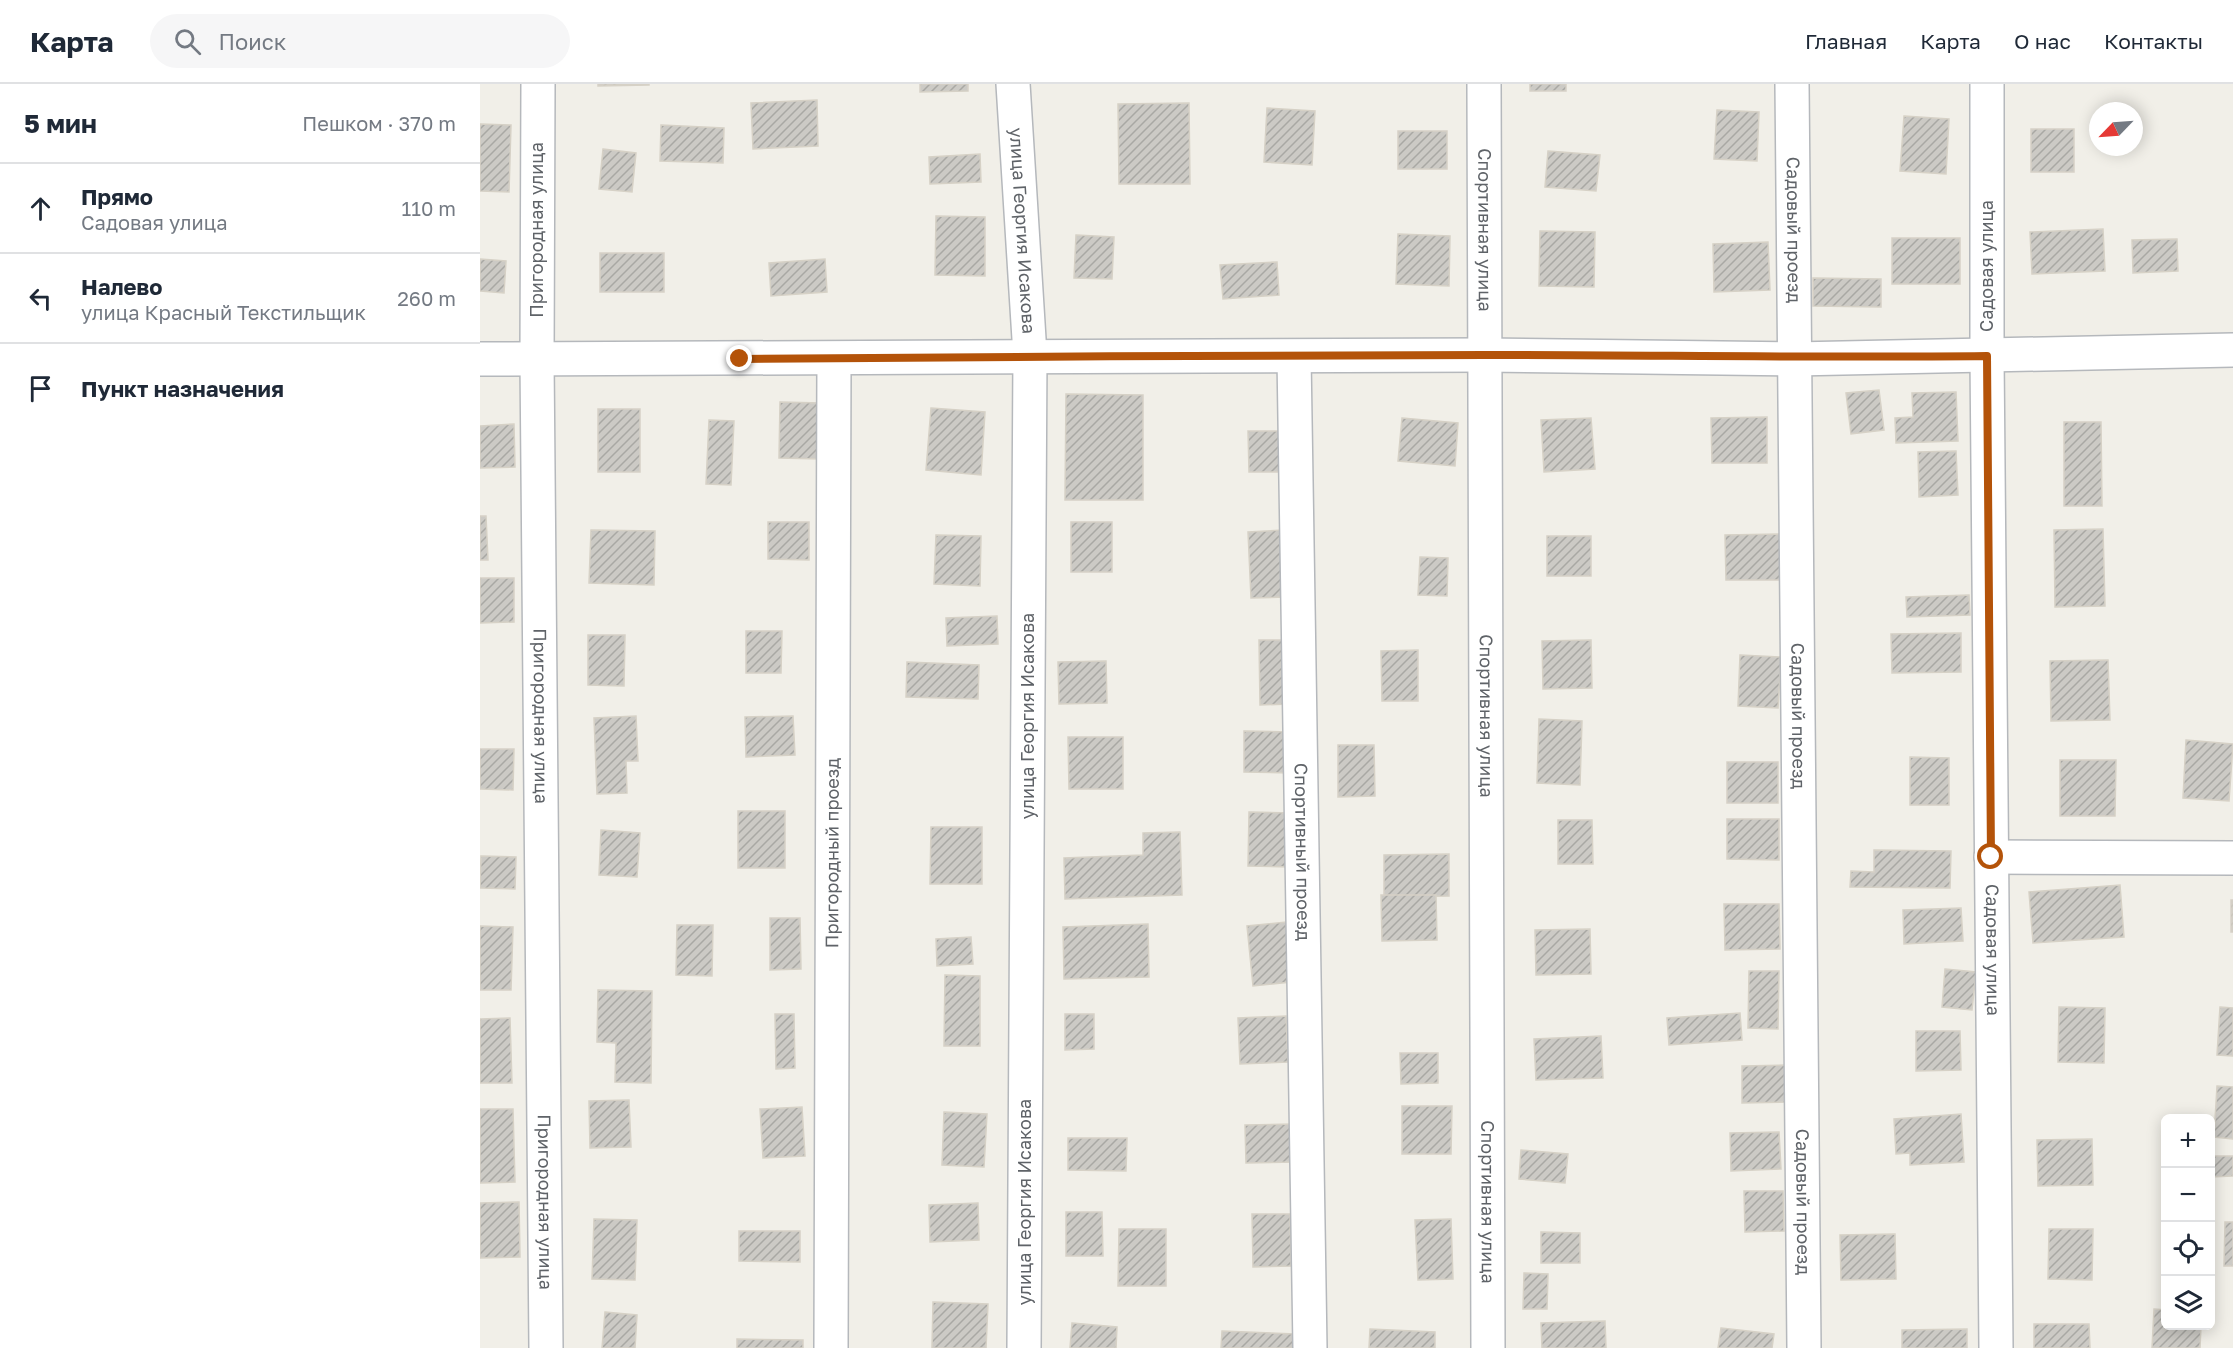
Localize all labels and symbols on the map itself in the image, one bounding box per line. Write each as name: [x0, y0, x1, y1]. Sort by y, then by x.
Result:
north arrow: [2089, 102, 2143, 156]
street label: улица Георгия Исакова: [1006, 127, 1041, 334]
street label: Пригородная улица: [525, 142, 547, 318]
street label: Спортивная улица: [1474, 148, 1497, 312]
street label: Садовый проезд: [1783, 157, 1806, 303]
street label: Садовая улица: [1975, 200, 1997, 332]
route end: [726, 345, 752, 371]
street label: улица Георгия Исакова: [1016, 613, 1038, 819]
street label: Пригородная улица: [529, 628, 553, 804]
street label: Спортивная улица: [1476, 634, 1498, 798]
street label: Садовый проезд: [1787, 643, 1811, 789]
street label: Пригородный проезд: [820, 758, 843, 948]
street label: Спортивный проезд: [1291, 763, 1315, 941]
route start: [1977, 843, 2003, 869]
street label: Садовая улица: [1982, 884, 2005, 1016]
street label: улица Георгия Исакова: [1013, 1099, 1035, 1305]
street label: Пригородная улица: [534, 1114, 557, 1290]
street label: Спортивная улица: [1477, 1120, 1500, 1284]
street label: Садовый проезд: [1792, 1129, 1815, 1275]

